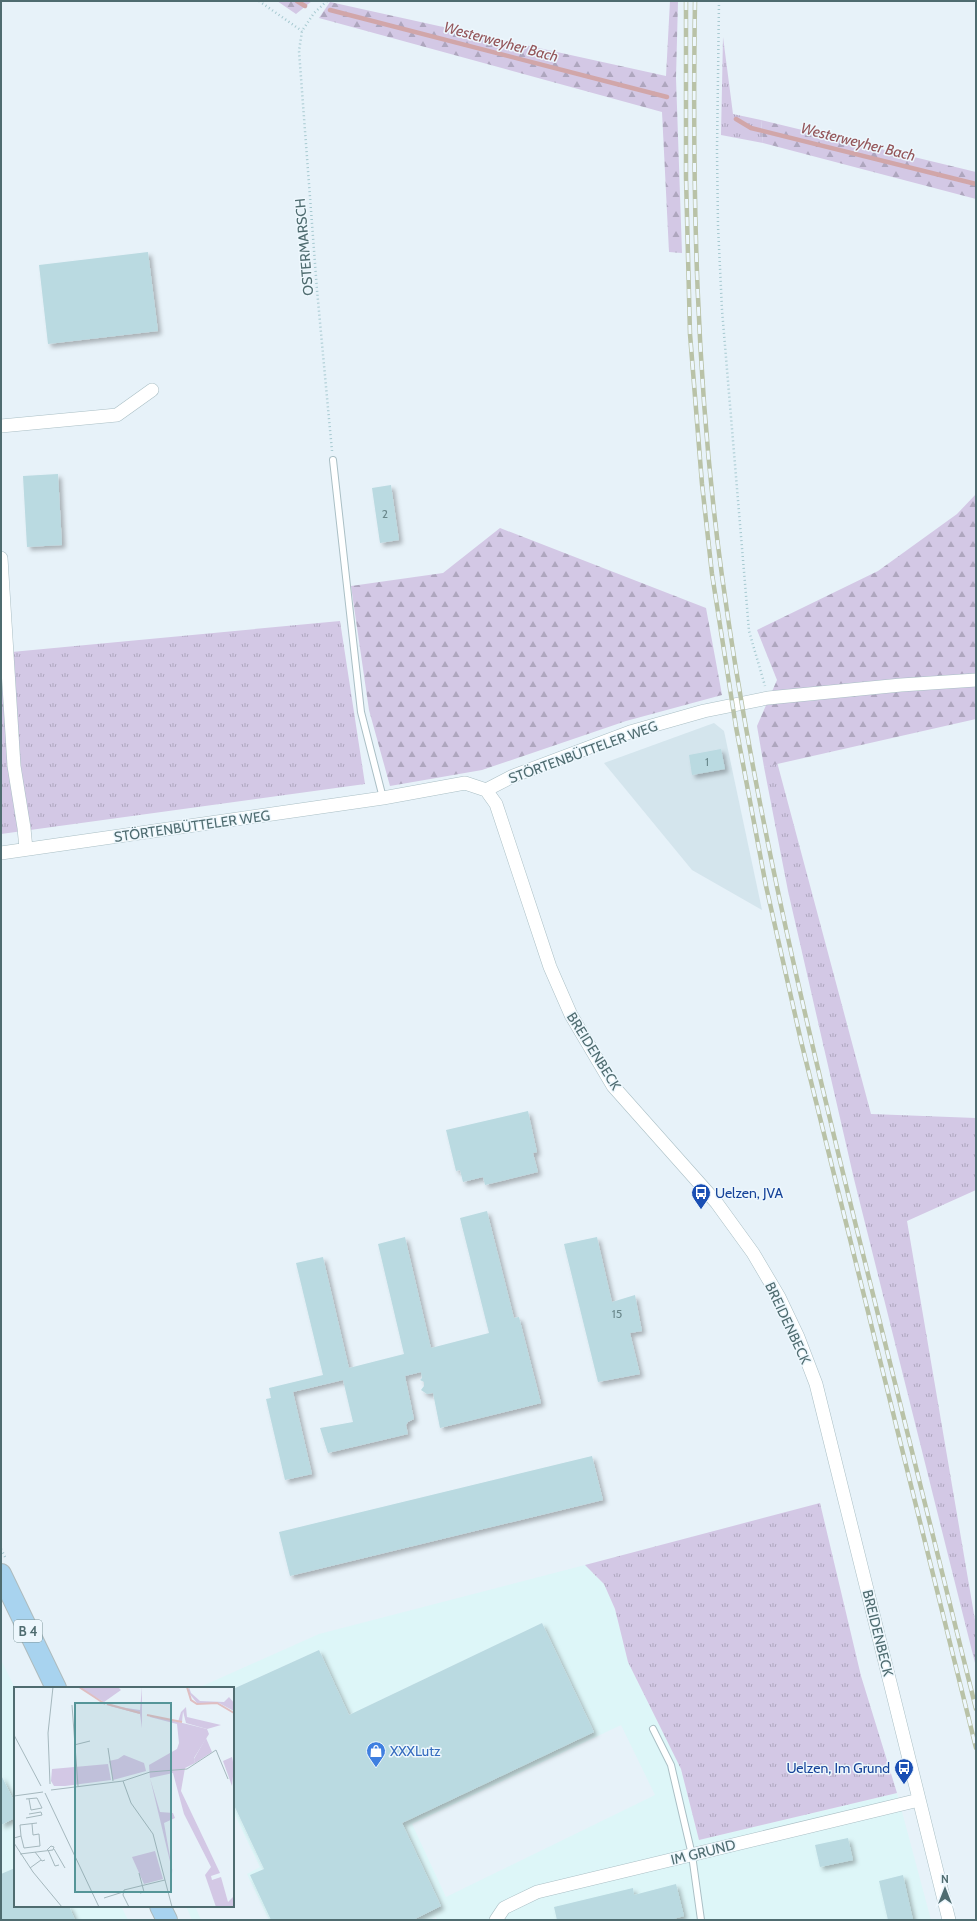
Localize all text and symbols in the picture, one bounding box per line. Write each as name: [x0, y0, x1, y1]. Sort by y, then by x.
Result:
water label: Westerweyher Bach: [442, 18, 560, 66]
water label: Westerweyher Bach: [799, 119, 917, 165]
street label: OSTERMARSCH: [291, 198, 317, 296]
house number: 2: [382, 506, 388, 521]
street label: STÖRTENBÜTTELER WEG: [506, 717, 660, 787]
house number: 1: [705, 754, 709, 769]
street label: STÖRTENBÜTTELER WEG: [113, 806, 271, 846]
street label: BREIDENBECK: [563, 1009, 625, 1093]
bus stop icon: Uelzen, JVA: [690, 1182, 712, 1210]
place label: Uelzen, JVA: [715, 1184, 783, 1202]
street label: BREIDENBECK: [761, 1279, 815, 1367]
house number: 15: [612, 1306, 622, 1321]
street label: BREIDENBECK: [859, 1588, 897, 1678]
road number: B 4: [14, 1620, 42, 1642]
inset map: [14, 1687, 234, 1907]
shop icon: XXXLutz: [365, 1740, 387, 1768]
place label: XXXLutz: [390, 1742, 441, 1760]
bus stop icon: Uelzen, Im Grund: [893, 1757, 915, 1785]
place label: Uelzen, Im Grund: [786, 1759, 890, 1777]
street label: IM GRUND: [669, 1835, 737, 1869]
north arrow: [925, 1869, 965, 1909]
text: N: [941, 1872, 949, 1886]

